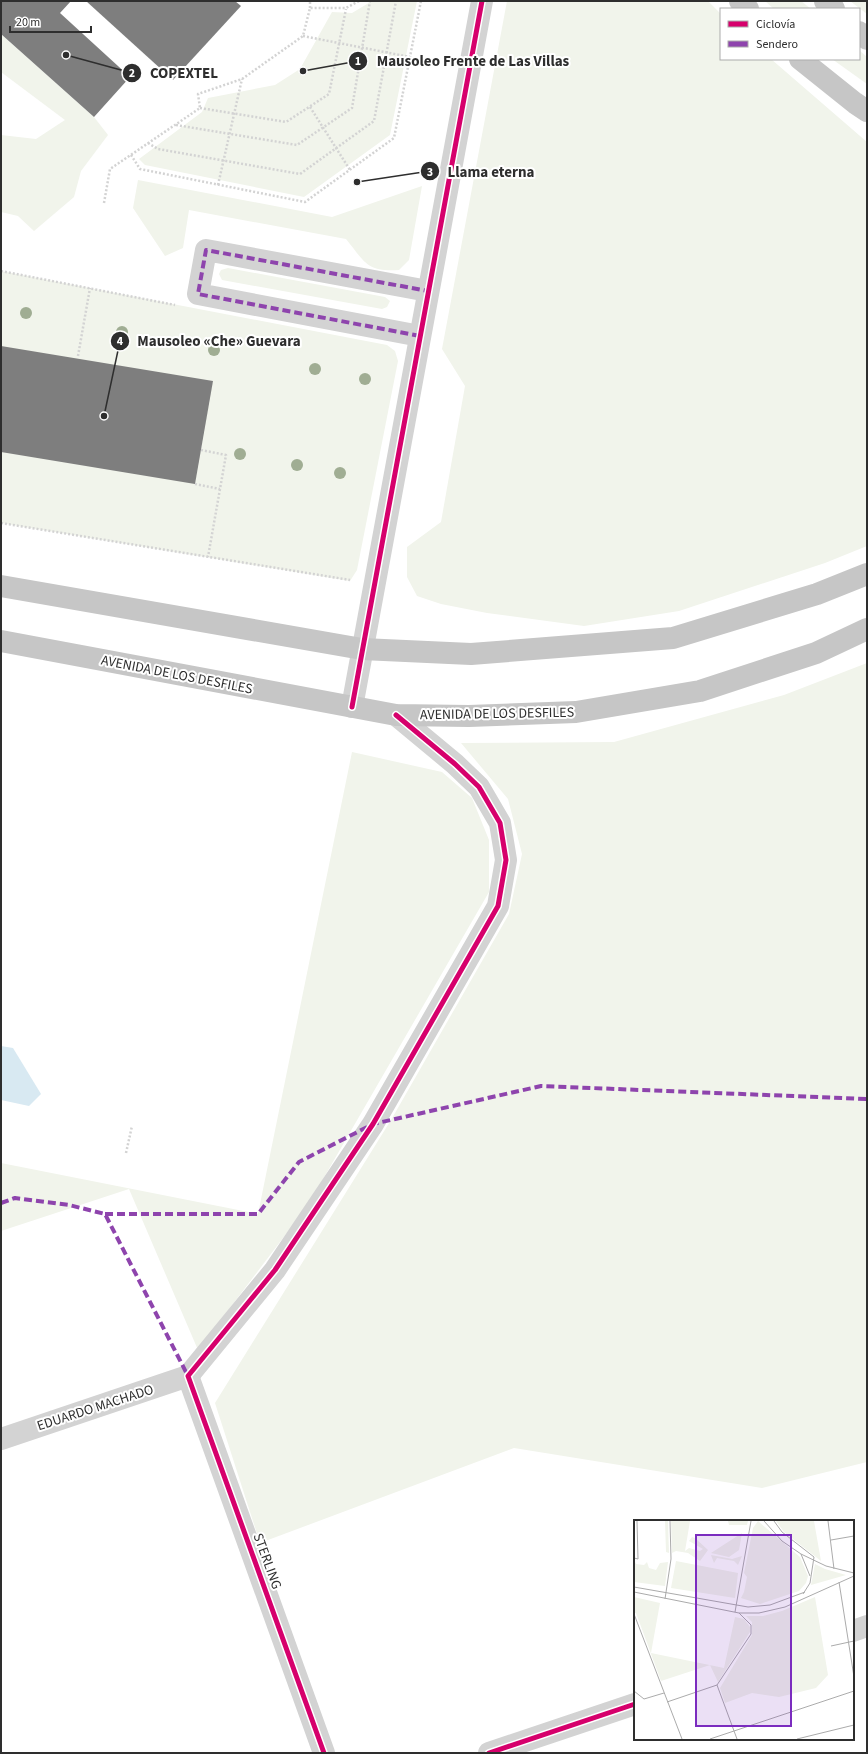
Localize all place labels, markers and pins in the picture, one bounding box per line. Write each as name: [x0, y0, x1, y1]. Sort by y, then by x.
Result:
callout: Mausoleo Frente de Las Villas: [348, 47, 577, 74]
callout: COPEXTEL: [122, 59, 226, 86]
callout: Llama eterna: [420, 158, 543, 185]
callout: Mausoleo «Che» Guevara: [110, 328, 309, 355]

